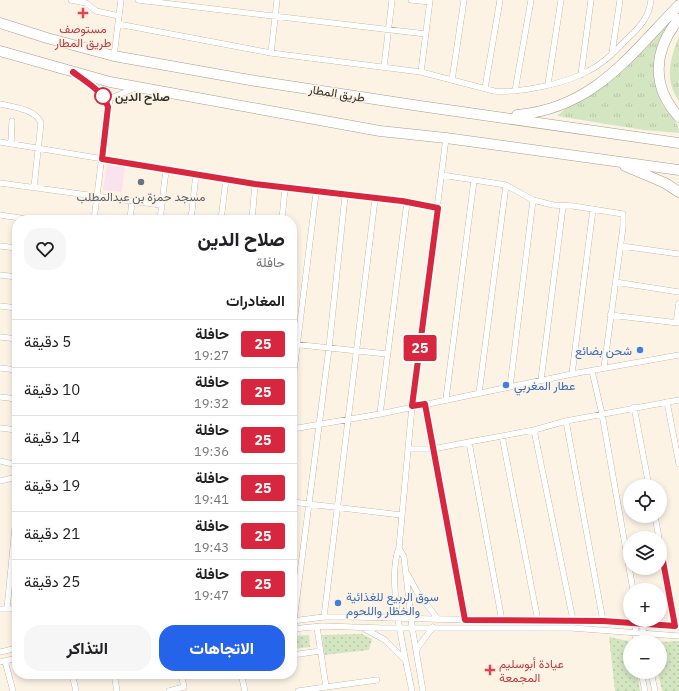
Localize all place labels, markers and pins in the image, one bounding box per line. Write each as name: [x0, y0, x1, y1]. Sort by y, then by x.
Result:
marker: مستوصف طريق المطار: [77, 7, 89, 19]
place label: مستوصف طريق المطار: [54, 21, 112, 51]
marker: صلاح الدين: [94, 87, 112, 105]
place label: صلاح الدين: [115, 89, 170, 105]
marker: مسجد حمزة بن عبدالمطلب: [136, 177, 146, 187]
place label: مسجد حمزة بن عبدالمطلب: [77, 189, 205, 205]
place label: شحن بضائع: [575, 343, 632, 360]
marker: شحن بضائع: [635, 345, 645, 355]
place label: عطار المغربي: [514, 378, 575, 396]
marker: عطار المغربي: [501, 380, 511, 390]
place label: سوق الربيع للغذائية والخظار واللحوم: [346, 589, 439, 619]
marker: سوق الربيع للغذائية والخظار واللحوم: [333, 598, 343, 608]
place label: عيادة أبوسليم المجمعة: [499, 656, 564, 685]
marker: عيادة أبوسليم المجمعة: [484, 664, 496, 676]

